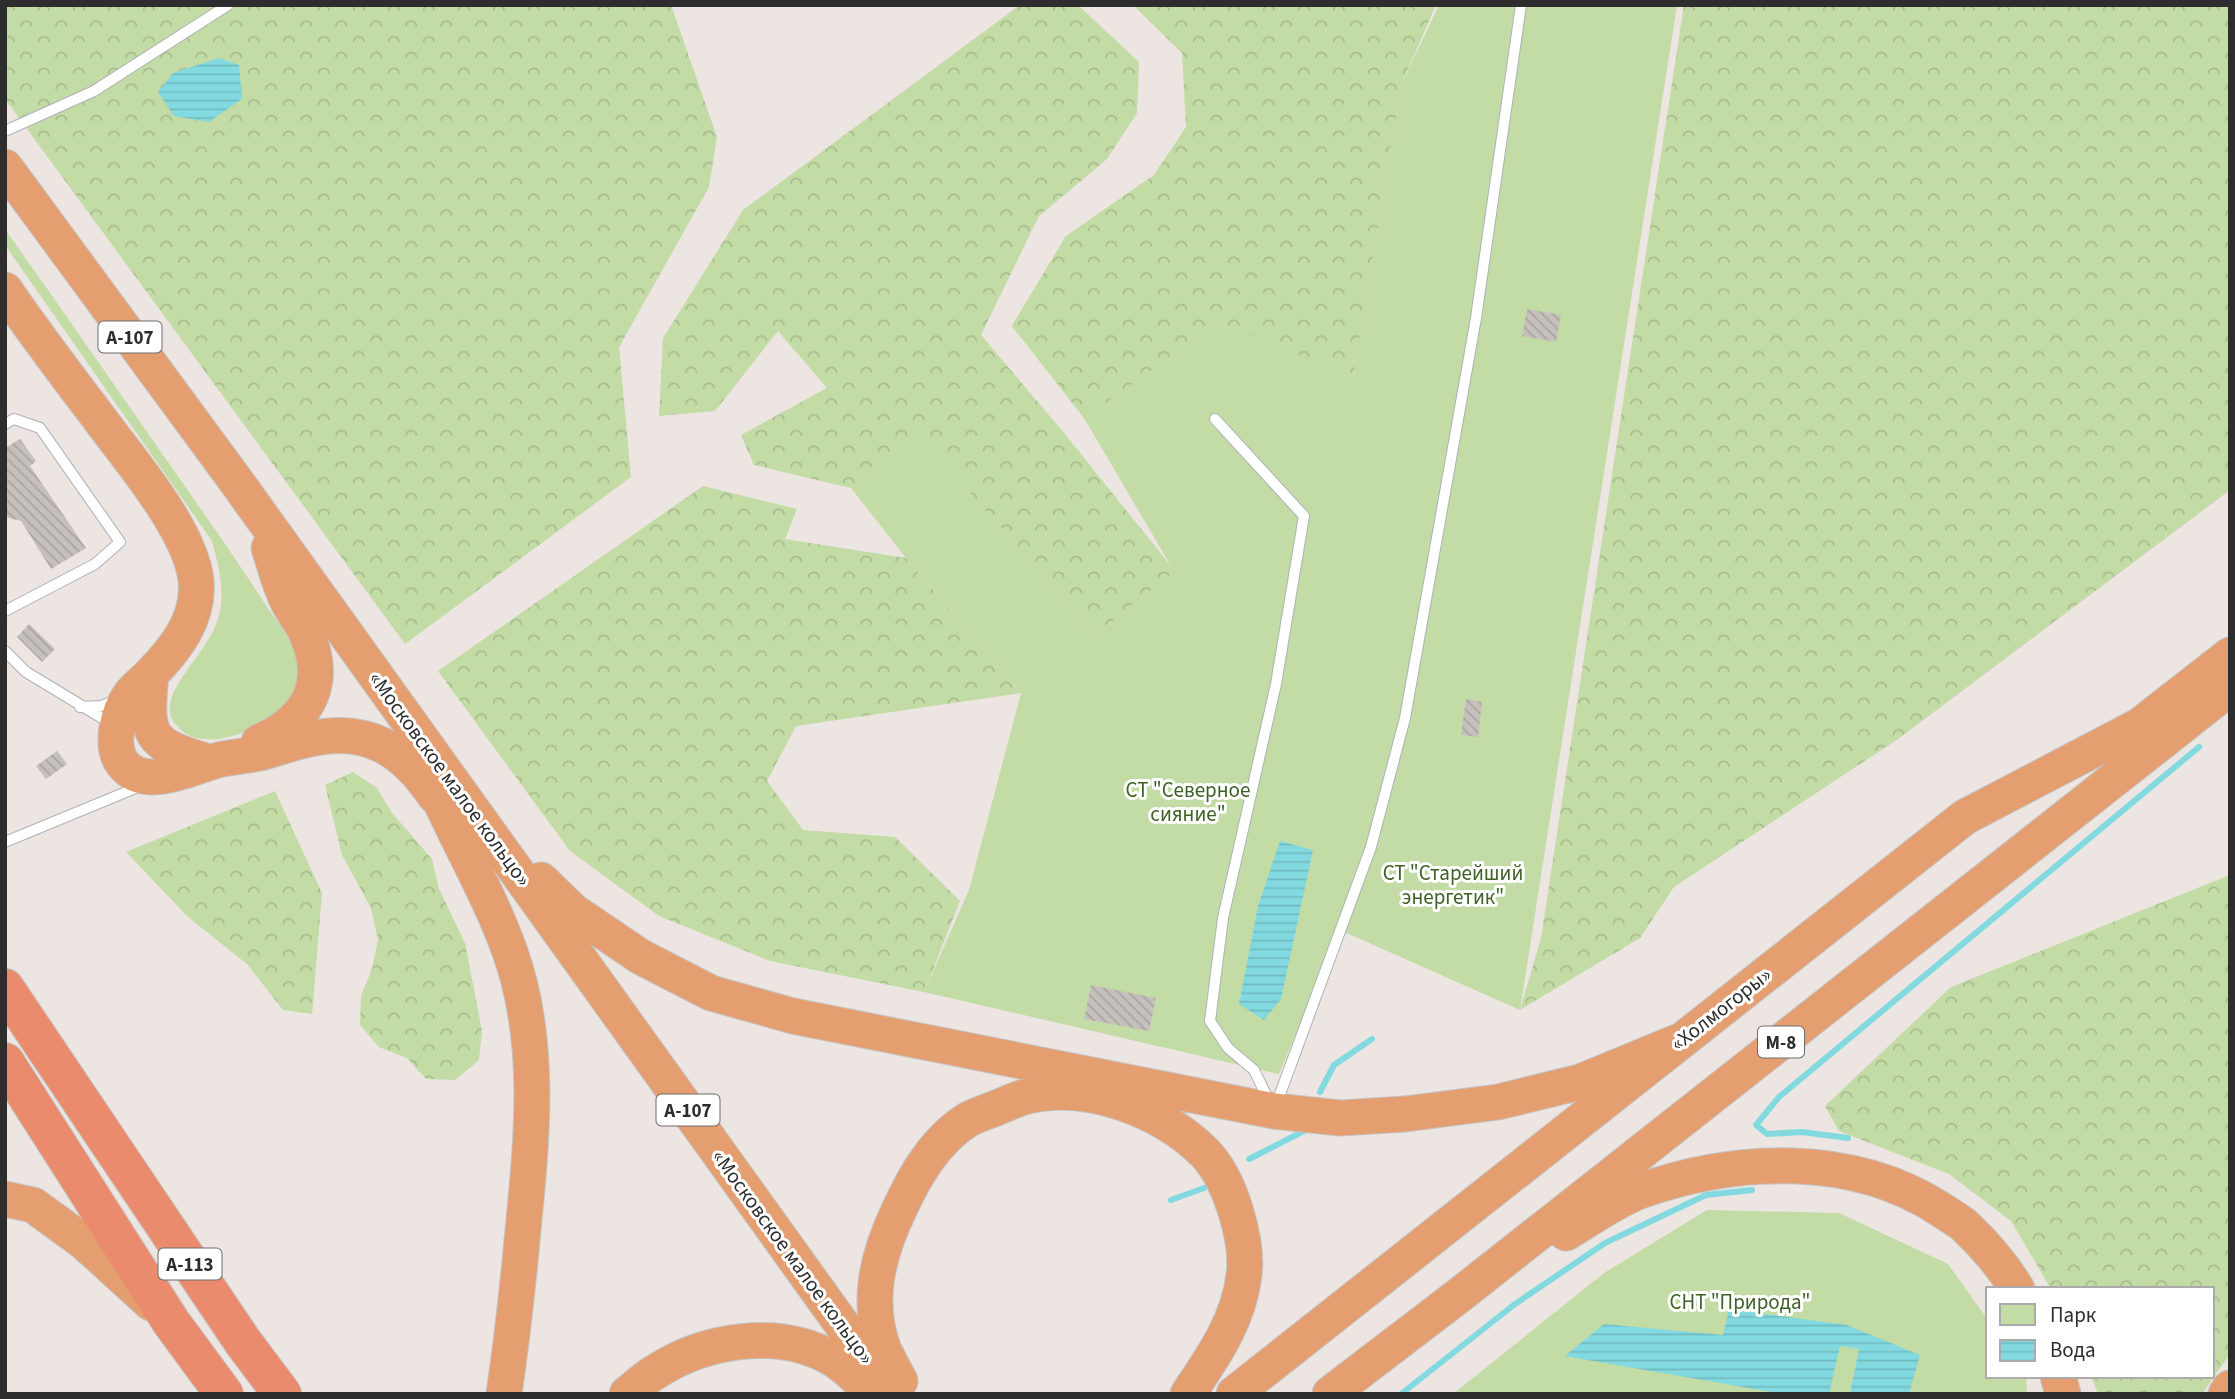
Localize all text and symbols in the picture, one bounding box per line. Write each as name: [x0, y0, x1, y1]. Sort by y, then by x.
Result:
road number: А-107: [99, 322, 162, 352]
street label: «Московское малое кольцо»: [362, 665, 538, 893]
park label: СТ "Северное сияние": [1126, 775, 1250, 829]
park label: СТ "Старейший энергетик": [1383, 858, 1523, 912]
street label: «Холмогоры»: [1664, 960, 1778, 1058]
road number: М-8: [1758, 1026, 1804, 1058]
road number: А-107: [656, 1094, 720, 1126]
street label: «Московское малое кольцо»: [705, 1143, 881, 1371]
road number: А-113: [158, 1248, 222, 1280]
park label: СНТ "Природа": [1670, 1287, 1811, 1317]
legend: [1986, 1287, 2214, 1378]
text: Парк: [2050, 1300, 2097, 1330]
text: Вода: [2050, 1335, 2096, 1365]

